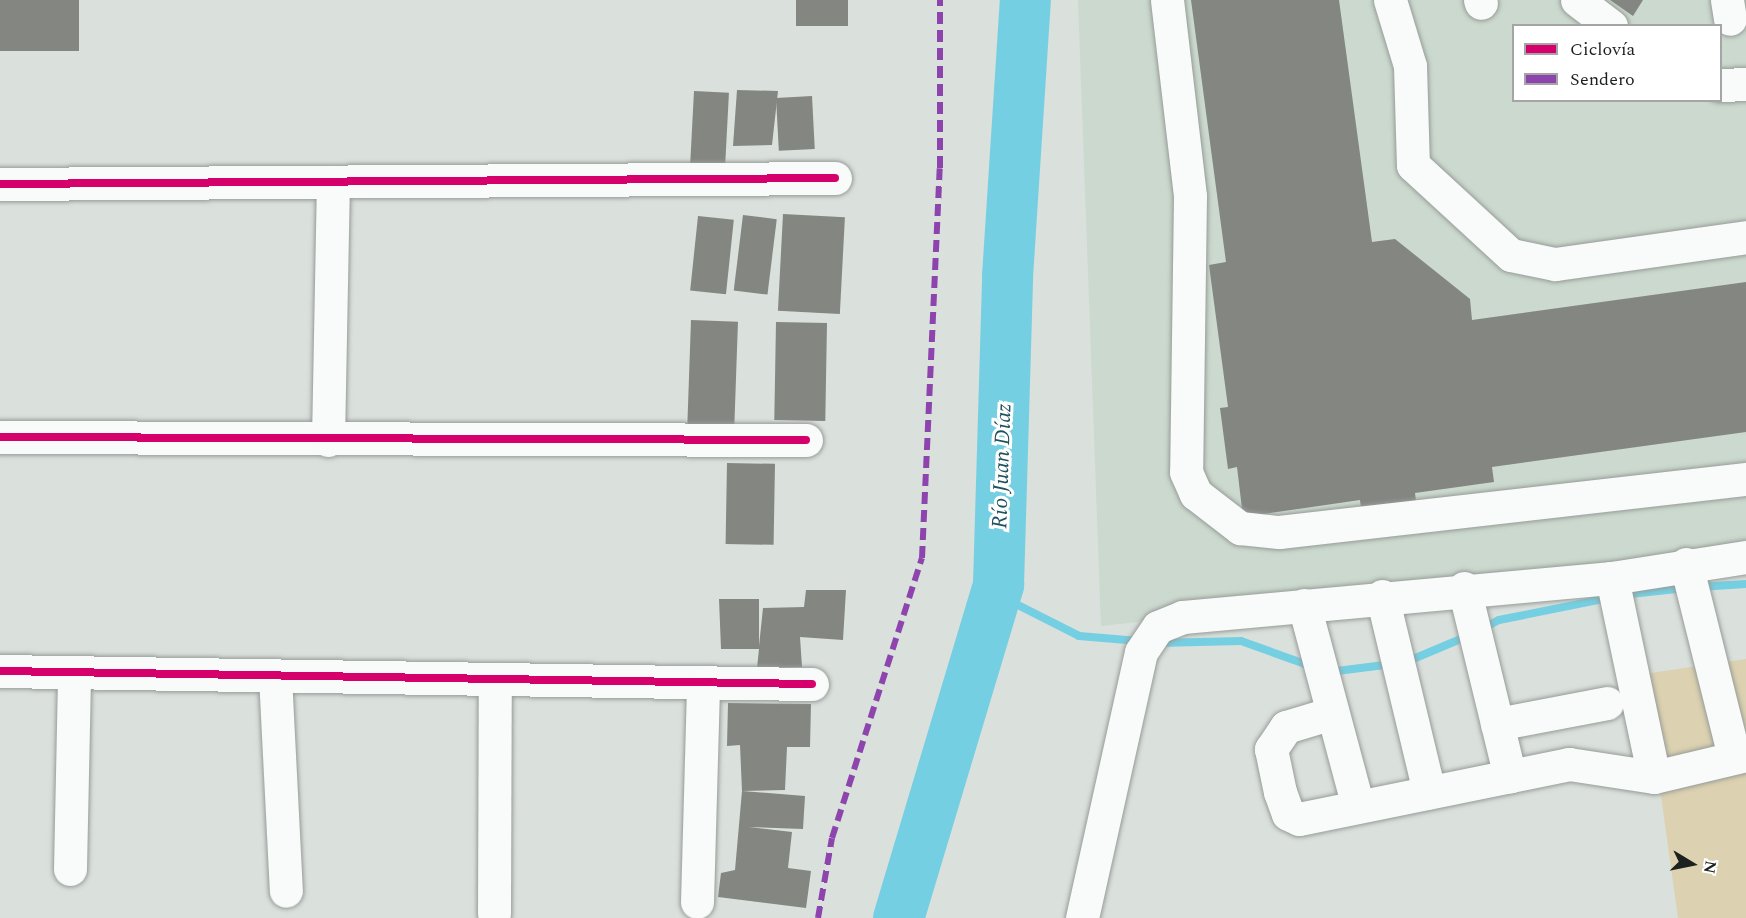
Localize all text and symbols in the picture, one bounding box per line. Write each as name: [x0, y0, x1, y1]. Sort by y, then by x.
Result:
legend: [1512, 24, 1722, 102]
text: Ciclovía: [1570, 36, 1635, 63]
text: Sendero: [1570, 66, 1635, 93]
water label: Río Juan Díaz: [987, 403, 1017, 529]
north arrow: [1662, 834, 1722, 894]
text: N: [1697, 859, 1723, 876]

